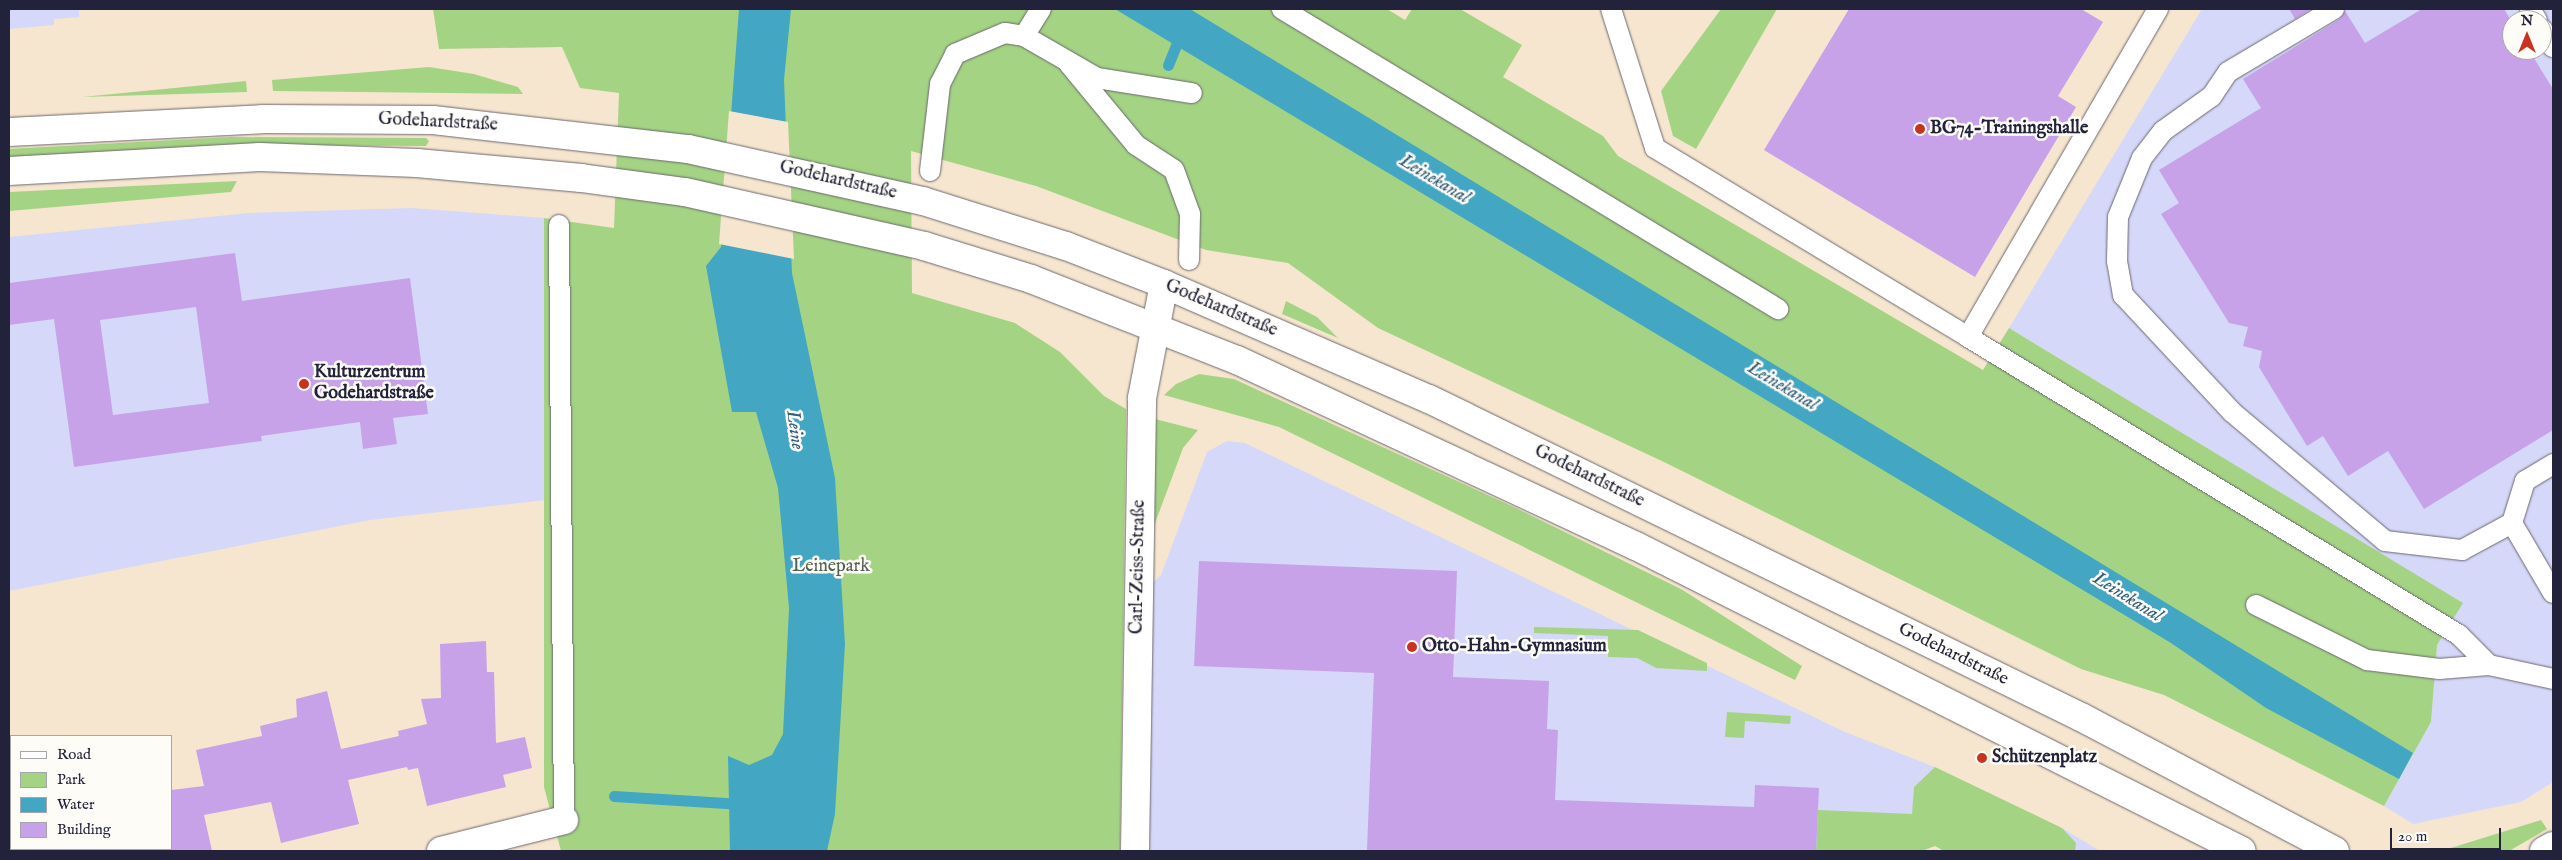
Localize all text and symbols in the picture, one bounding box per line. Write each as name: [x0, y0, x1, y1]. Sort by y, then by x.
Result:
north arrow: [2502, 10, 2552, 60]
text: N: [2521, 12, 2533, 30]
street label: Godehardstraße: [378, 109, 498, 137]
place label: BG74-Trainingshalle: [1930, 118, 2088, 140]
marker: BG74-Trainingshalle: [1914, 123, 1926, 135]
water label: Leinekanal: [1395, 150, 1473, 210]
street label: Godehardstraße: [777, 157, 899, 205]
street label: Godehardstraße: [1162, 276, 1280, 342]
water label: Leinekanal: [1743, 357, 1821, 417]
place label: Kulturzentrum Godehardstraße: [314, 363, 434, 406]
marker: Kulturzentrum Godehardstraße: [298, 378, 310, 390]
water label: Leine: [780, 409, 808, 451]
street label: Godehardstraße: [1530, 441, 1648, 513]
street label: Carl-Zeiss-Straße: [1127, 500, 1151, 634]
park label: Leinepark: [792, 556, 870, 578]
water label: Leinekanal: [2088, 568, 2166, 628]
street label: Godehardstraße: [1894, 619, 2012, 691]
place label: Otto-Hahn-Gymnasium: [1422, 636, 1607, 658]
marker: Otto-Hahn-Gymnasium: [1406, 641, 1418, 653]
legend: [10, 735, 172, 850]
text: Road: [57, 745, 91, 764]
place label: Schützenplatz: [1992, 747, 2097, 769]
marker: Schützenplatz: [1976, 752, 1988, 764]
text: Park: [57, 770, 86, 789]
text: Water: [57, 795, 94, 814]
scale bar: [2392, 818, 2503, 850]
text: Building: [57, 820, 111, 839]
text: 20 m: [2398, 827, 2427, 846]

